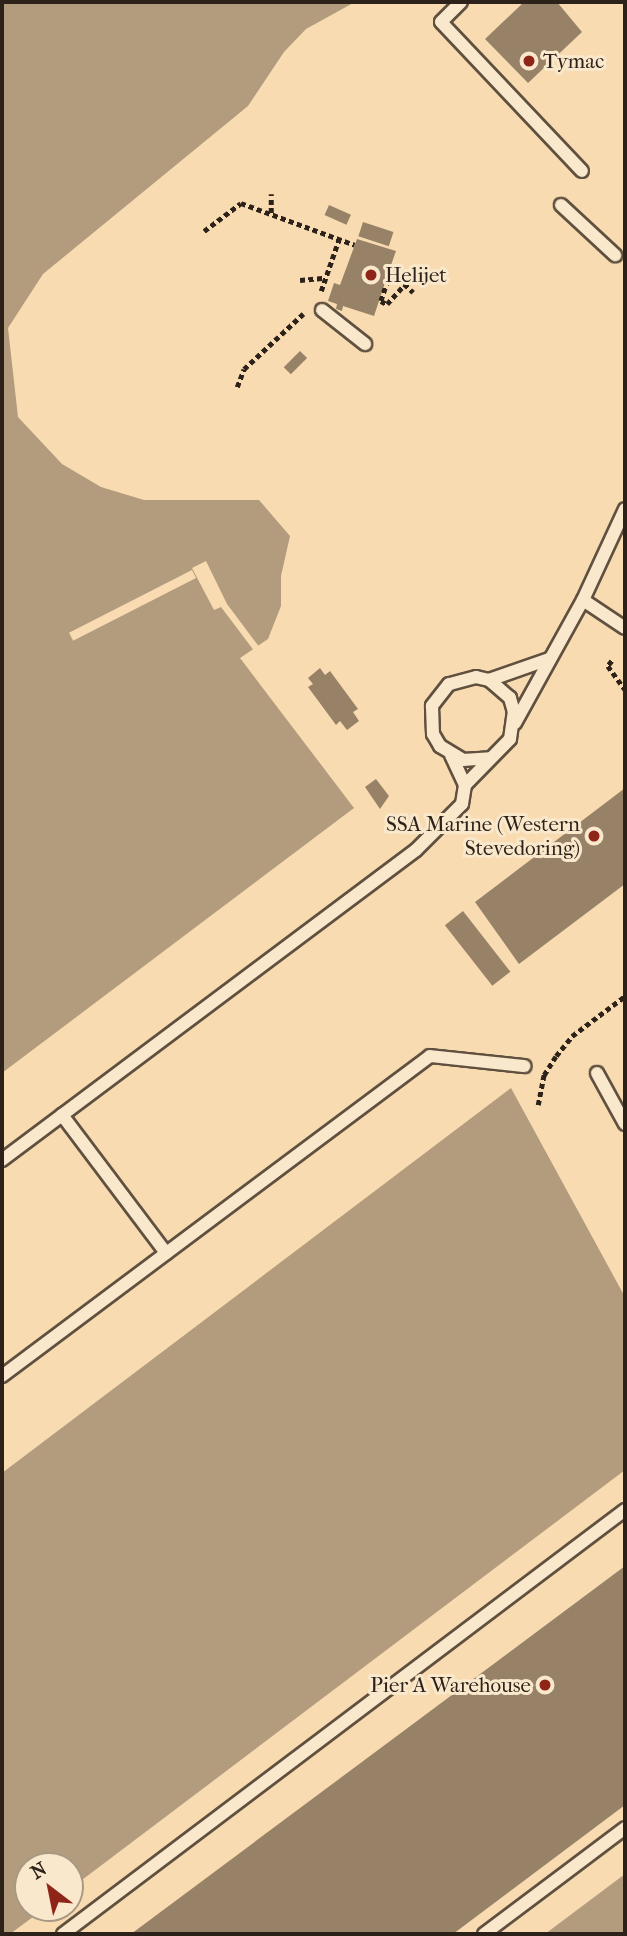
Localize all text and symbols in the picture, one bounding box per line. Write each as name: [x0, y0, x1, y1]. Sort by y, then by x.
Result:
place label: Tymac: [543, 48, 604, 74]
marker: Tymac: [521, 53, 537, 69]
place label: Helijet: [385, 262, 447, 288]
marker: Helijet: [363, 267, 379, 283]
place label: SSA Marine (Western Stevedoring): [386, 811, 580, 861]
marker: SSA Marine (Western Stevedoring): [586, 828, 602, 844]
place label: Pier A Warehouse: [370, 1672, 531, 1698]
marker: Pier A Warehouse: [537, 1677, 553, 1693]
north arrow: [14, 1852, 84, 1922]
text: N: [27, 1858, 51, 1884]

